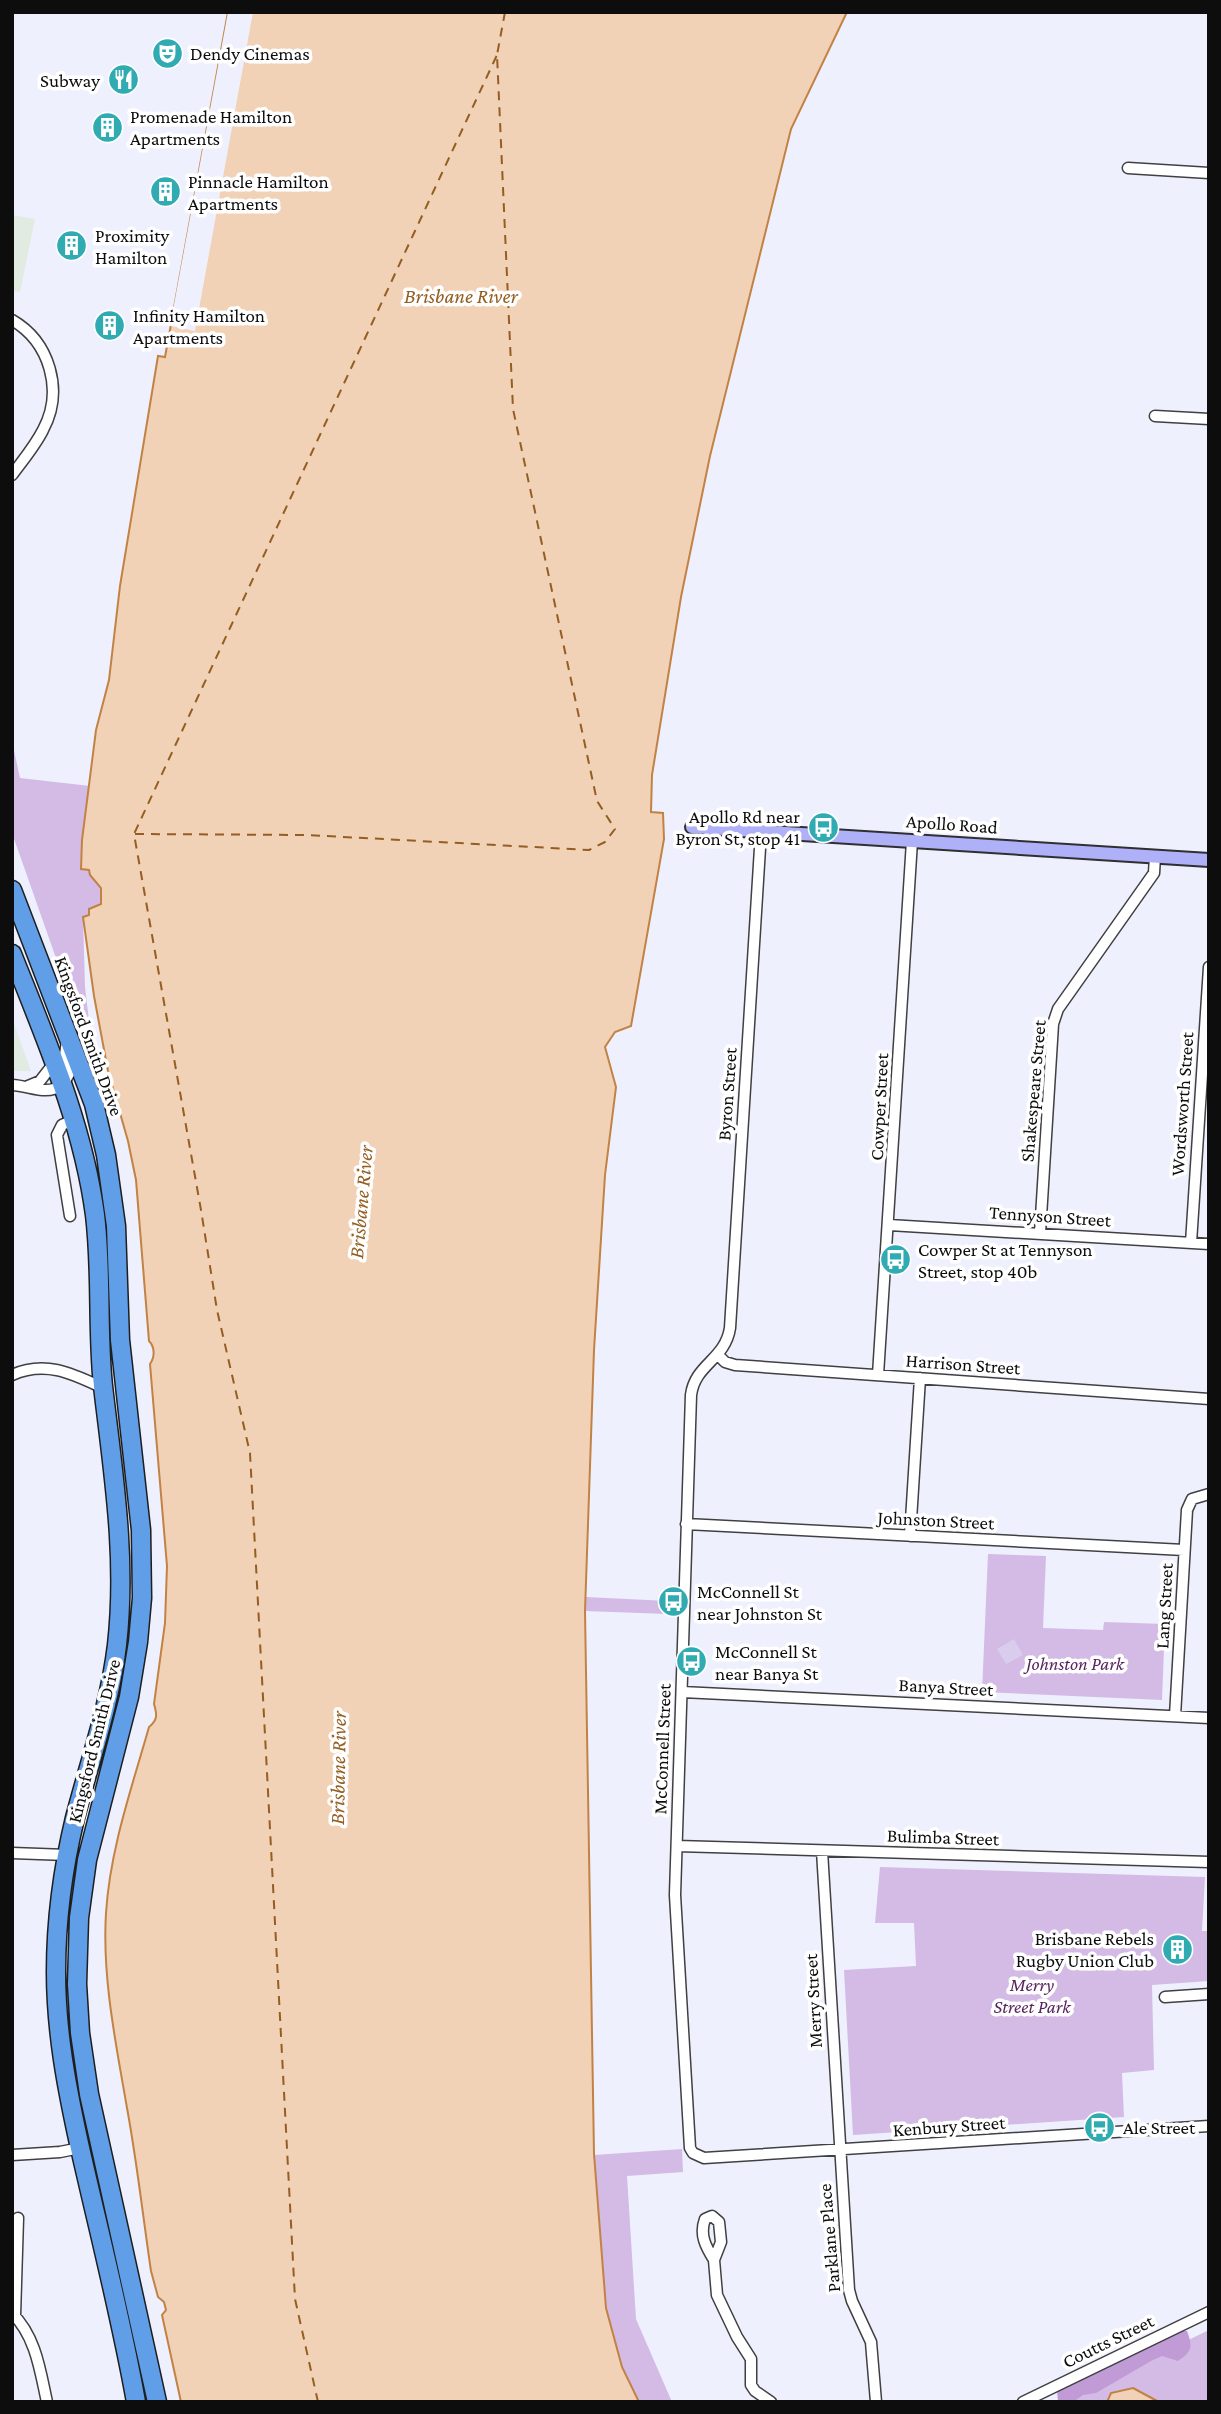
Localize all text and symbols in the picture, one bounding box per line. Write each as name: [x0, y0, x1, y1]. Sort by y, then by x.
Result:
theatre icon: Dendy Cinemas: [150, 36, 184, 70]
place label: Dendy Cinemas: [190, 43, 310, 64]
restaurant icon: Subway: [106, 63, 140, 97]
place label: Subway: [40, 70, 100, 91]
place label: Promenade Hamilton Apartments: [130, 106, 292, 149]
building icon: Promenade Hamilton Apartments: [90, 110, 124, 144]
place label: Pinnacle Hamilton Apartments: [188, 171, 329, 214]
building icon: Pinnacle Hamilton Apartments: [148, 175, 182, 209]
place label: Proximity Hamilton: [95, 225, 169, 268]
building icon: Proximity Hamilton: [55, 229, 89, 263]
water label: Brisbane River: [404, 284, 519, 308]
place label: Infinity Hamilton Apartments: [133, 305, 265, 348]
building icon: Infinity Hamilton Apartments: [93, 309, 127, 343]
place label: Apollo Rd near Byron St, stop 41: [676, 806, 800, 849]
bus stop icon: Apollo Rd near Byron St, stop 41: [806, 810, 840, 844]
street label: Apollo Road: [906, 810, 998, 838]
street label: Kingsford Smith Drive: [50, 953, 128, 1119]
street label: Shakespeare Street: [1016, 1018, 1050, 1163]
street label: Wordsworth Street: [1166, 1031, 1198, 1177]
street label: Byron Street: [713, 1046, 741, 1141]
street label: Cowper Street: [866, 1052, 892, 1161]
water label: Brisbane River: [344, 1144, 378, 1260]
street label: Tennyson Street: [988, 1201, 1112, 1231]
place label: Cowper St at Tennyson Street, stop 40b: [918, 1239, 1093, 1282]
bus stop icon: Cowper St at Tennyson Street, stop 40b: [878, 1243, 912, 1277]
street label: Harrison Street: [905, 1350, 1022, 1379]
street label: Johnston Street: [875, 1506, 996, 1534]
street label: Lang Street: [1151, 1562, 1177, 1649]
place label: McConnell St near Johnston St: [697, 1581, 823, 1624]
bus stop icon: McConnell St near Johnston St: [657, 1585, 691, 1619]
place label: McConnell St near Banya St: [715, 1641, 819, 1684]
bus stop icon: McConnell St near Banya St: [675, 1645, 709, 1679]
park label: Johnston Park: [1023, 1653, 1125, 1674]
street label: Kingsford Smith Drive: [63, 1657, 125, 1825]
street label: Banya Street: [898, 1674, 995, 1700]
street label: McConnell Street: [649, 1682, 675, 1815]
water label: Brisbane River: [325, 1710, 351, 1825]
street label: Bulimba Street: [886, 1825, 1000, 1849]
place label: Brisbane Rebels Rugby Union Club: [1016, 1928, 1154, 1971]
building icon: Brisbane Rebels Rugby Union Club: [1160, 1932, 1194, 1966]
street label: Merry Street: [800, 1953, 826, 2049]
park label: Merry Street Park: [993, 1974, 1071, 2017]
bus stop icon: Ale Street: [1083, 2110, 1117, 2144]
street label: Kenbury Street: [892, 2112, 1007, 2140]
place label: Ale Street: [1123, 2117, 1196, 2138]
street label: Parklane Place: [814, 2183, 844, 2293]
street label: Coutts Street: [1059, 2310, 1158, 2372]

